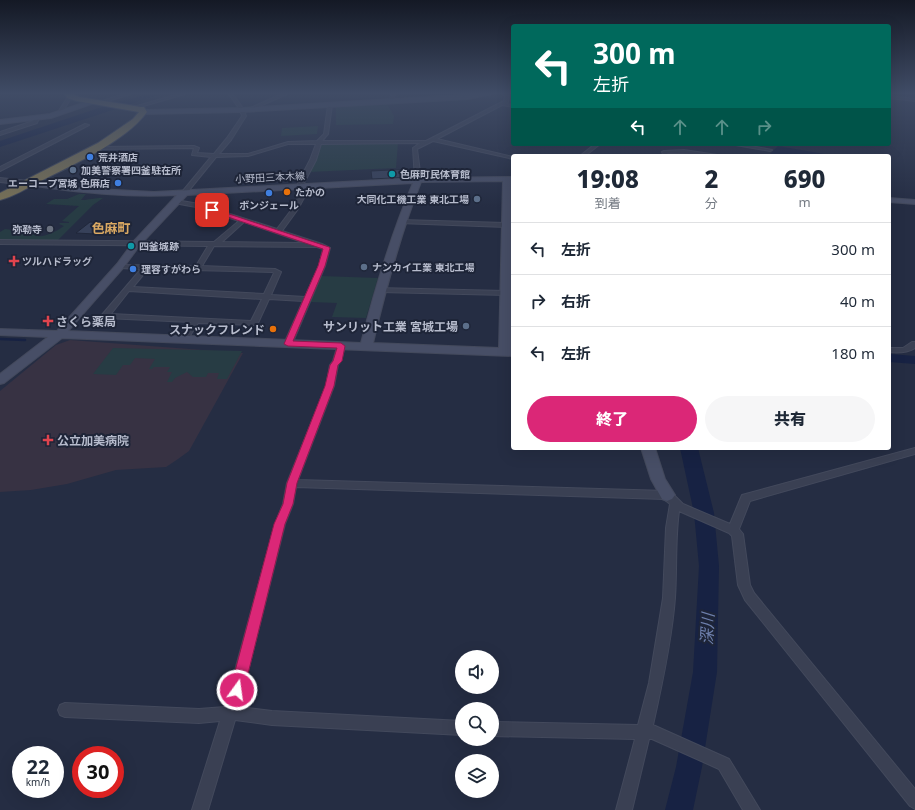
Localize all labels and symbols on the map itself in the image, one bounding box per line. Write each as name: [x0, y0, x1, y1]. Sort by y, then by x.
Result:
place label: 荒井酒店: [98, 150, 138, 164]
marker: 荒井酒店: [85, 152, 95, 162]
place label: 加美警察署四釜駐在所: [81, 163, 181, 177]
marker: 加美警察署四釜駐在所: [68, 165, 78, 175]
place label: 色麻町民体育館: [400, 167, 470, 181]
street label: 小野田三本木線: [235, 168, 305, 186]
marker: 色麻町民体育館: [387, 169, 397, 179]
place label: エーコープ宮城 色麻店: [8, 176, 110, 190]
marker: エーコープ宮城 色麻店: [113, 178, 123, 188]
place label: たかの: [295, 185, 325, 199]
marker: たかの: [282, 187, 292, 197]
marker: ボンジェール: [264, 188, 274, 198]
place label: 大同化工機工業 東北工場: [356, 192, 469, 206]
pin: [195, 193, 229, 227]
marker: 大同化工機工業 東北工場: [472, 194, 482, 204]
place label: ボンジェール: [239, 198, 299, 212]
district label: 色麻町: [91, 219, 131, 237]
place label: 弥勒寺: [12, 222, 42, 236]
marker: 弥勒寺: [45, 224, 55, 234]
place label: 四釜城跡: [139, 239, 179, 253]
marker: 四釜城跡: [126, 241, 136, 251]
place label: ツルハドラッグ: [22, 254, 92, 268]
marker: ツルハドラッグ: [9, 256, 19, 266]
place label: ナンカイ工業 東北工場: [372, 260, 475, 274]
place label: 理容すがわら: [141, 262, 201, 276]
marker: ナンカイ工業 東北工場: [359, 262, 369, 272]
marker: 理容すがわら: [128, 264, 138, 274]
place label: さくら薬局: [56, 313, 116, 330]
marker: さくら薬局: [43, 316, 53, 326]
place label: サンリット工業 宮城工場: [323, 318, 458, 335]
place label: スナックフレンド: [169, 321, 265, 338]
marker: サンリット工業 宮城工場: [461, 321, 471, 331]
marker: スナックフレンド: [268, 324, 278, 334]
place label: 公立加美病院: [57, 432, 129, 449]
marker: 公立加美病院: [42, 434, 54, 446]
water label: 深川: [695, 610, 719, 646]
position arrow: [216, 669, 258, 711]
speed limit sign: 30: [72, 746, 124, 798]

